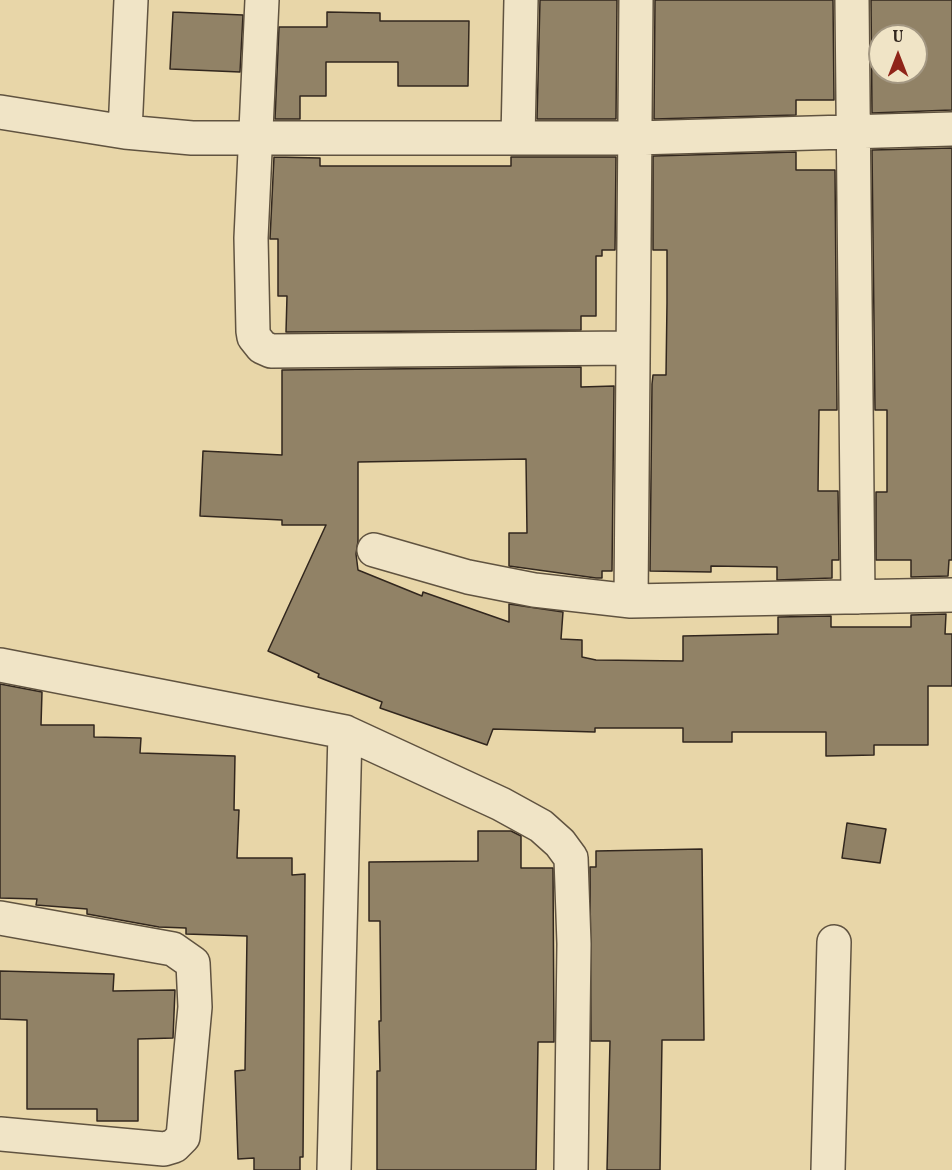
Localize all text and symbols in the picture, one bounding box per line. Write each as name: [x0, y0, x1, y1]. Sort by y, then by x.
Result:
north arrow: [868, 24, 928, 84]
text: U: [893, 27, 903, 49]

